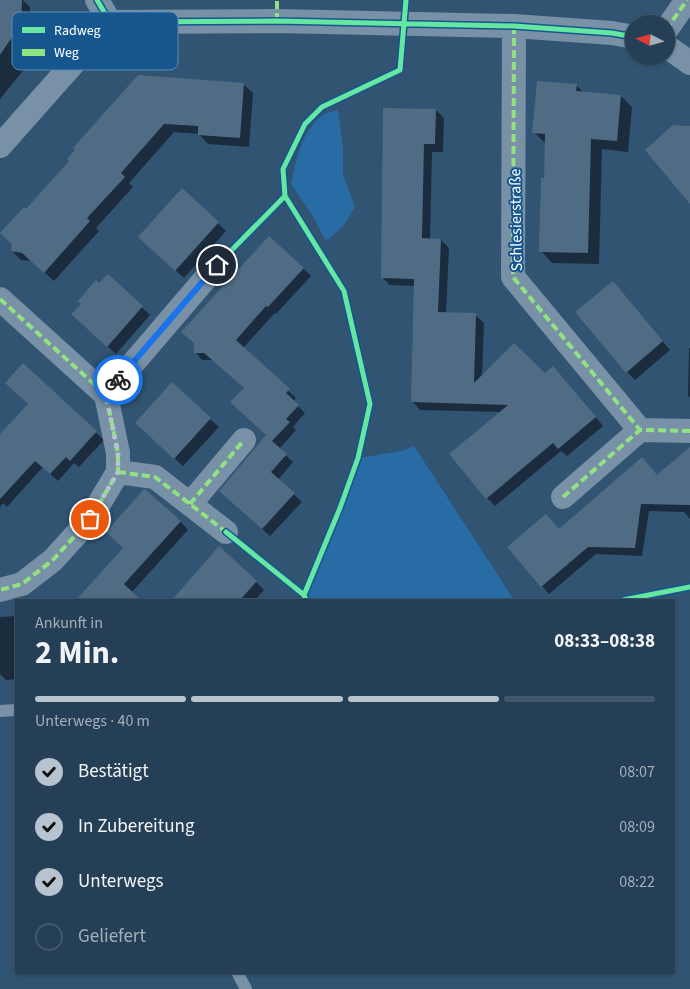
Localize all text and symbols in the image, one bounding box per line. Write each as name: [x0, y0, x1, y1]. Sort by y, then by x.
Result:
legend: [12, 12, 178, 70]
north arrow: [625, 15, 675, 65]
map controls: [625, 15, 675, 65]
text: Radweg: [54, 21, 101, 41]
text: Weg: [54, 43, 79, 63]
street label: Schlesierstraße: [504, 168, 528, 272]
pin: [196, 244, 238, 286]
icon: home: [203, 251, 231, 279]
courier: [93, 355, 143, 405]
icon: bike: [104, 366, 132, 394]
pin: [69, 498, 111, 540]
icon: bag: [76, 505, 104, 533]
text: Ankunft in: [35, 612, 103, 634]
text: 08:33–08:38: [554, 628, 655, 655]
text: 2 Min.: [35, 630, 119, 676]
text: Unterwegs · 40 m: [35, 710, 150, 732]
icon: check: [35, 758, 63, 786]
text: Bestätigt: [78, 758, 149, 785]
text: 08:07: [619, 761, 655, 783]
icon: check: [35, 813, 63, 841]
text: In Zubereitung: [78, 813, 195, 840]
text: 08:09: [619, 816, 655, 838]
icon: check: [35, 868, 63, 896]
text: Unterwegs: [78, 868, 164, 895]
text: 08:22: [619, 871, 655, 893]
text: Geliefert: [78, 923, 146, 950]

